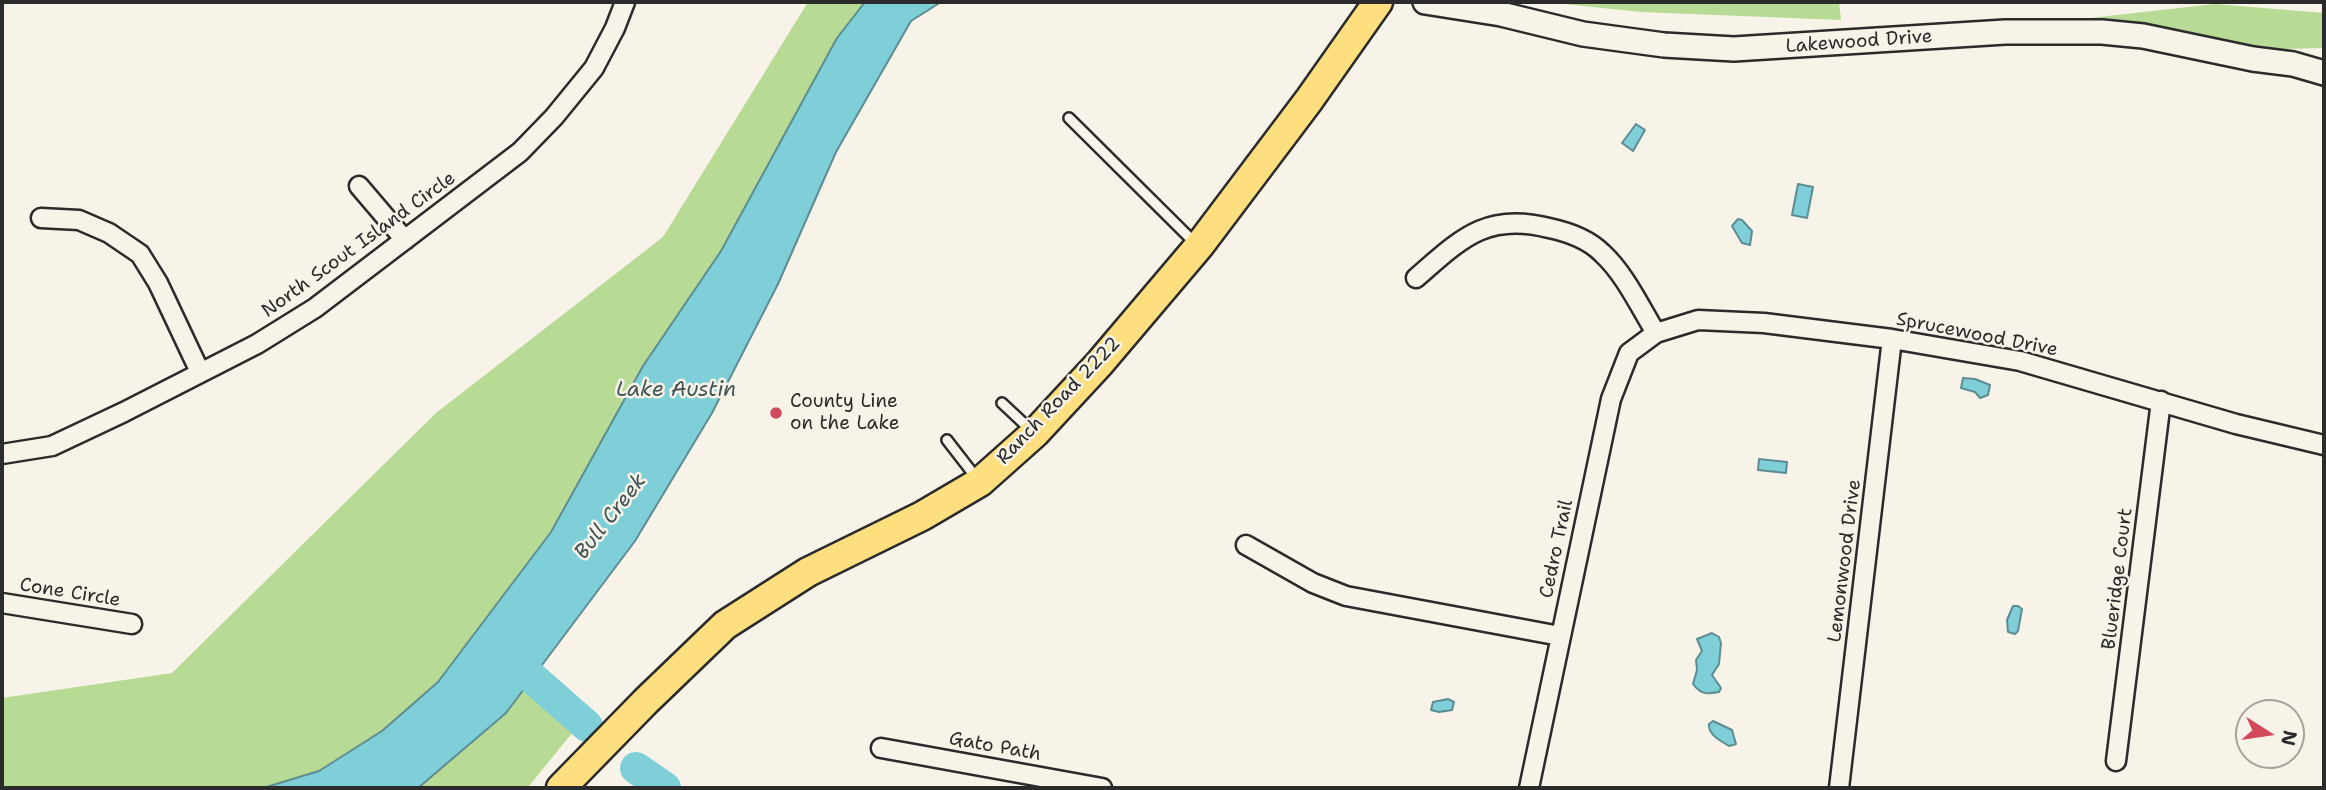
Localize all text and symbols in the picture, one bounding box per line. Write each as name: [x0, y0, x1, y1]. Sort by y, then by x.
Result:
street label: Lakewood Drive: [1785, 25, 1933, 59]
street label: North Scout Island Circle: [258, 167, 460, 323]
street label: Sprucewood Drive: [1894, 308, 2060, 362]
street label: Ranch Road 2222: [992, 333, 1126, 469]
water label: Lake Austin: [616, 378, 736, 404]
place label: County Line on the Lake: [790, 391, 899, 435]
marker: County Line on the Lake: [768, 405, 784, 421]
water label: Bull Creek: [570, 469, 652, 565]
street label: Lemonwood Drive: [1824, 478, 1866, 644]
street label: Cedro Trail: [1535, 498, 1579, 600]
street label: Blueridge Court: [2098, 507, 2138, 651]
street label: Cone Circle: [18, 574, 122, 612]
north arrow: [2235, 699, 2305, 769]
street label: Gato Path: [947, 728, 1043, 766]
text: N: [2275, 728, 2303, 748]

